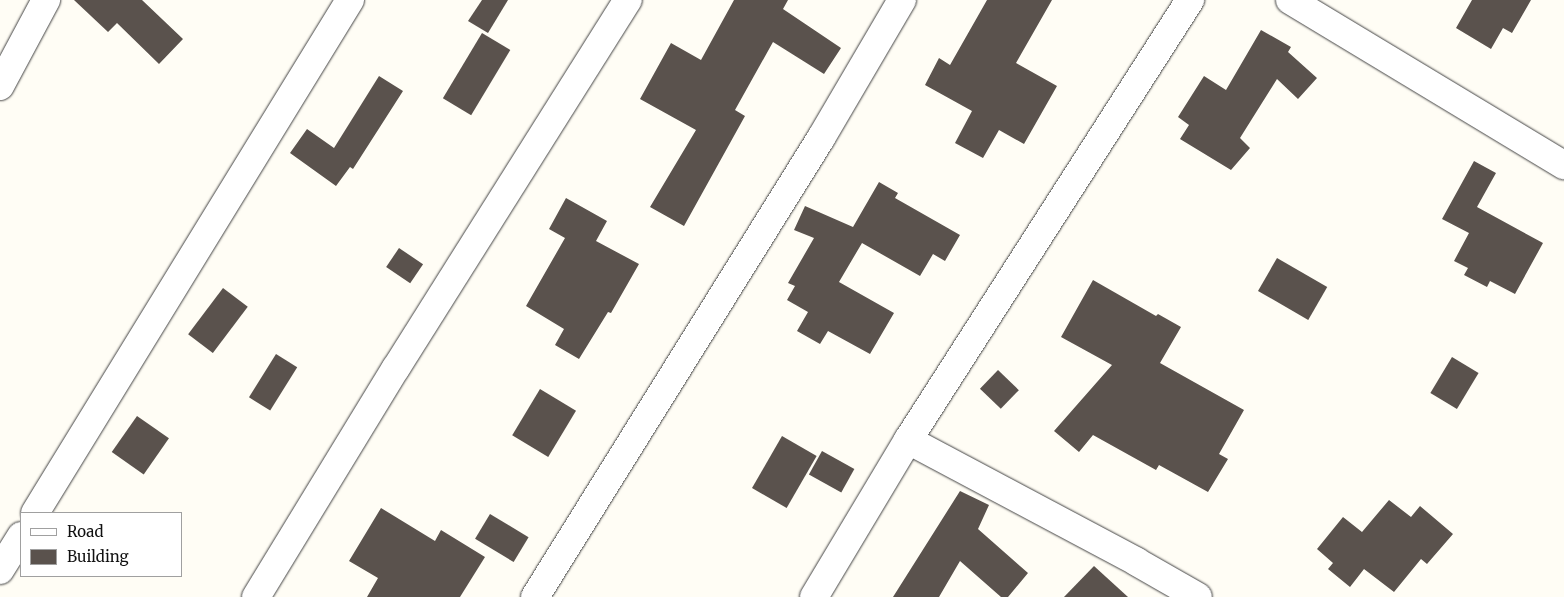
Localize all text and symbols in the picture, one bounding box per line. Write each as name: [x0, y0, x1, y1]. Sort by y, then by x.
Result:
legend: [20, 512, 182, 577]
text: Road: [67, 522, 103, 541]
text: Building: [67, 547, 129, 566]

